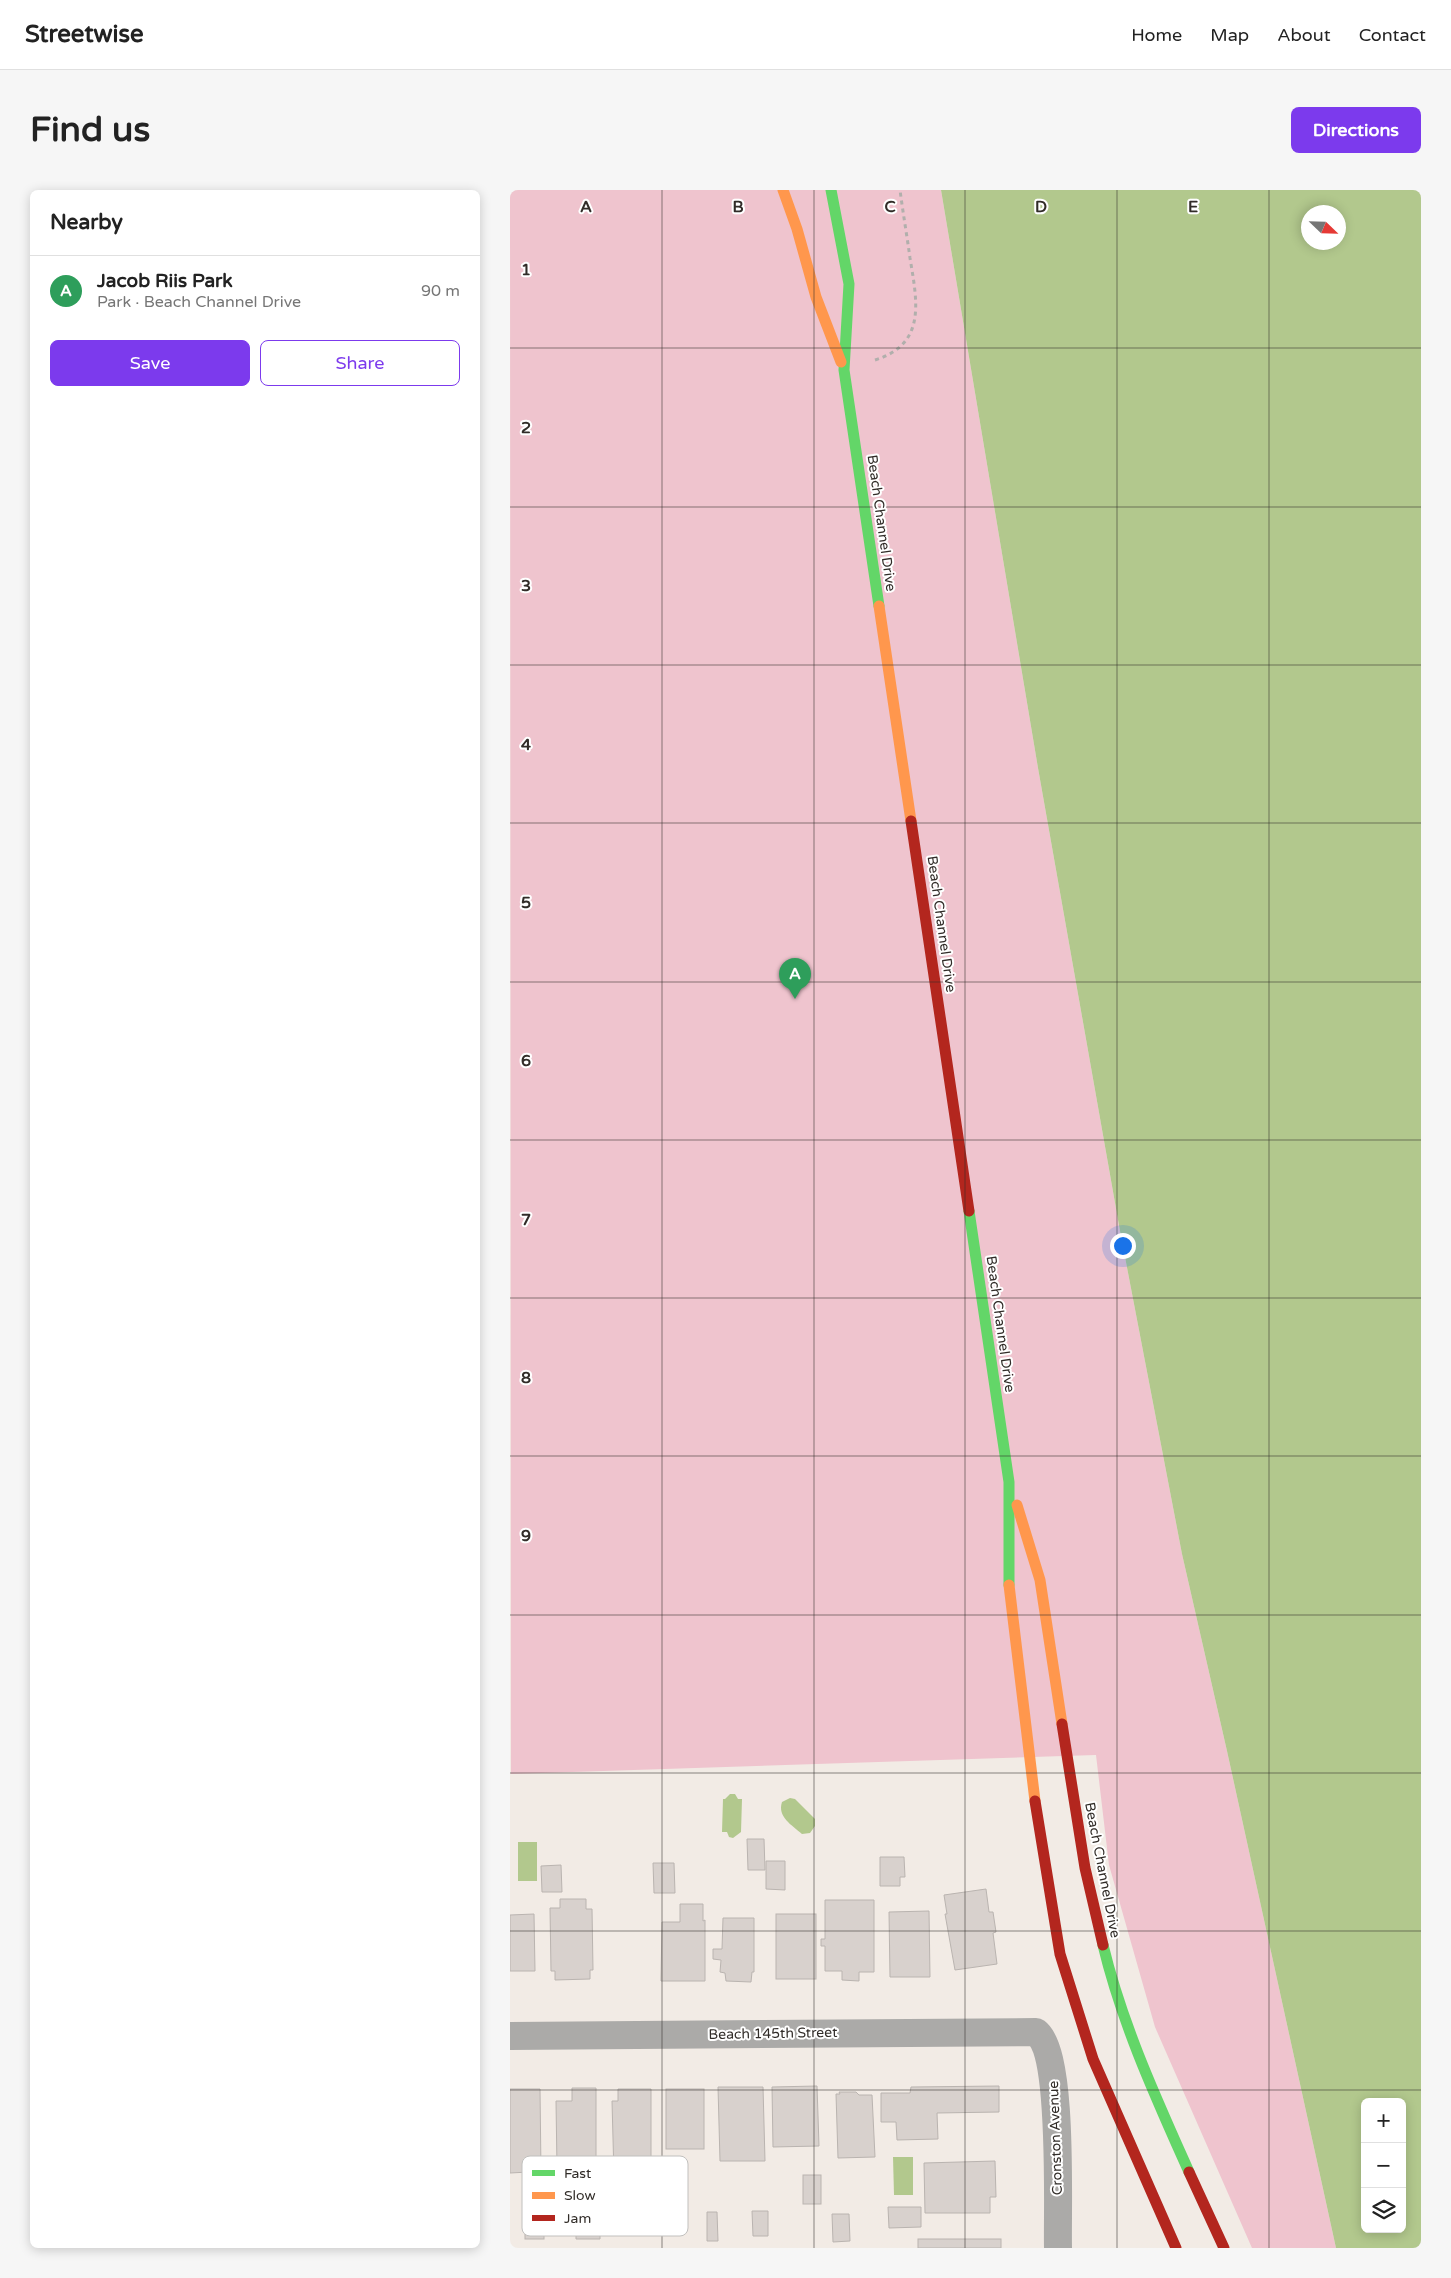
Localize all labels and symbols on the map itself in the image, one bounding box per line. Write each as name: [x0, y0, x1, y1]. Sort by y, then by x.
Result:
text: A: [580, 197, 592, 217]
text: B: [732, 197, 744, 217]
text: C: [884, 197, 896, 217]
text: D: [1035, 197, 1047, 217]
text: E: [1188, 197, 1198, 217]
north arrow: [1301, 205, 1346, 250]
text: 1: [521, 260, 531, 280]
text: 2: [521, 418, 531, 438]
street label: Beach Channel Drive: [864, 454, 900, 593]
text: 3: [521, 576, 531, 596]
text: 4: [521, 735, 531, 755]
street label: Beach Channel Drive: [924, 855, 960, 994]
text: 5: [521, 893, 531, 913]
pin: A: [779, 958, 811, 999]
text: 6: [521, 1051, 531, 1071]
text: 7: [521, 1210, 531, 1230]
your location: [1110, 1233, 1136, 1259]
street label: Beach Channel Drive: [983, 1255, 1019, 1394]
text: 8: [521, 1368, 531, 1388]
text: 9: [521, 1526, 531, 1546]
street label: Beach Channel Drive: [1081, 1801, 1124, 1939]
street label: Beach 145th Street: [708, 2024, 838, 2043]
street label: Cronston Avenue: [1045, 2080, 1066, 2196]
legend: [522, 2156, 688, 2236]
text: Fast: [564, 2165, 592, 2182]
text: Slow: [564, 2187, 596, 2204]
text: Jam: [564, 2210, 591, 2227]

